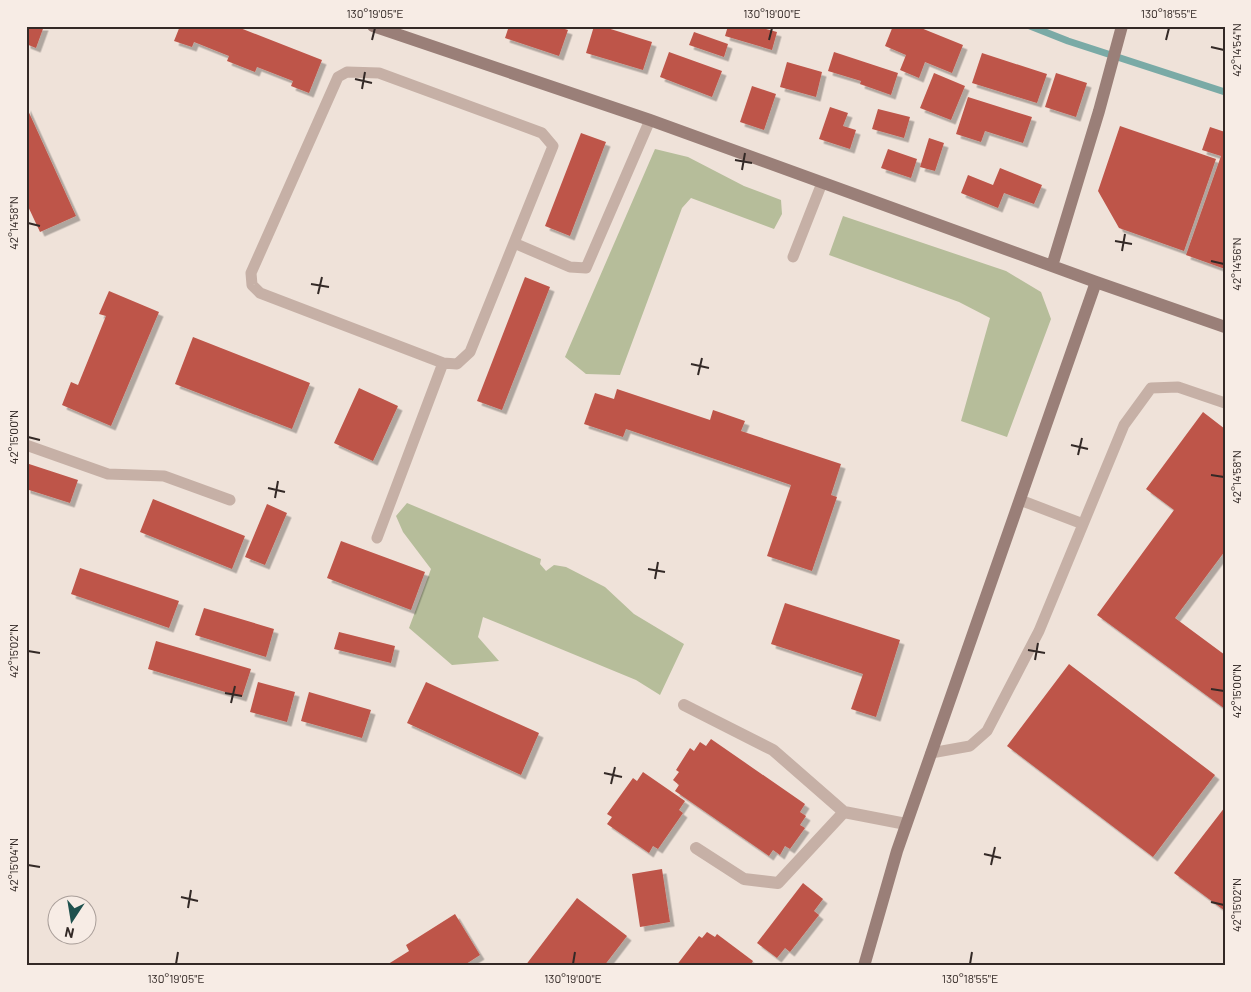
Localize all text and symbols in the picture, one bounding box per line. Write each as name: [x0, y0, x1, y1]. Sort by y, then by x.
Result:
text: 130°19'05"E: [346, 6, 404, 20]
text: 130°19'00"E: [743, 6, 801, 20]
text: 130°18'55"E: [1141, 6, 1197, 20]
text: 42°14'54"N: [1229, 23, 1243, 77]
text: 42°14'58"N: [6, 196, 20, 250]
text: 42°14'56"N: [1229, 237, 1243, 291]
text: 42°15'00"N: [6, 410, 20, 464]
text: 42°14'58"N: [1229, 450, 1243, 504]
text: 42°15'02"N: [6, 624, 20, 678]
text: 42°15'00"N: [1229, 664, 1243, 718]
text: 42°15'04"N: [6, 838, 20, 892]
text: 42°15'02"N: [1229, 878, 1243, 932]
north arrow: [48, 894, 98, 944]
text: N: [63, 924, 76, 942]
text: 130°19'05"E: [147, 971, 205, 985]
text: 130°19'00"E: [544, 971, 602, 985]
text: 130°18'55"E: [942, 971, 998, 985]

